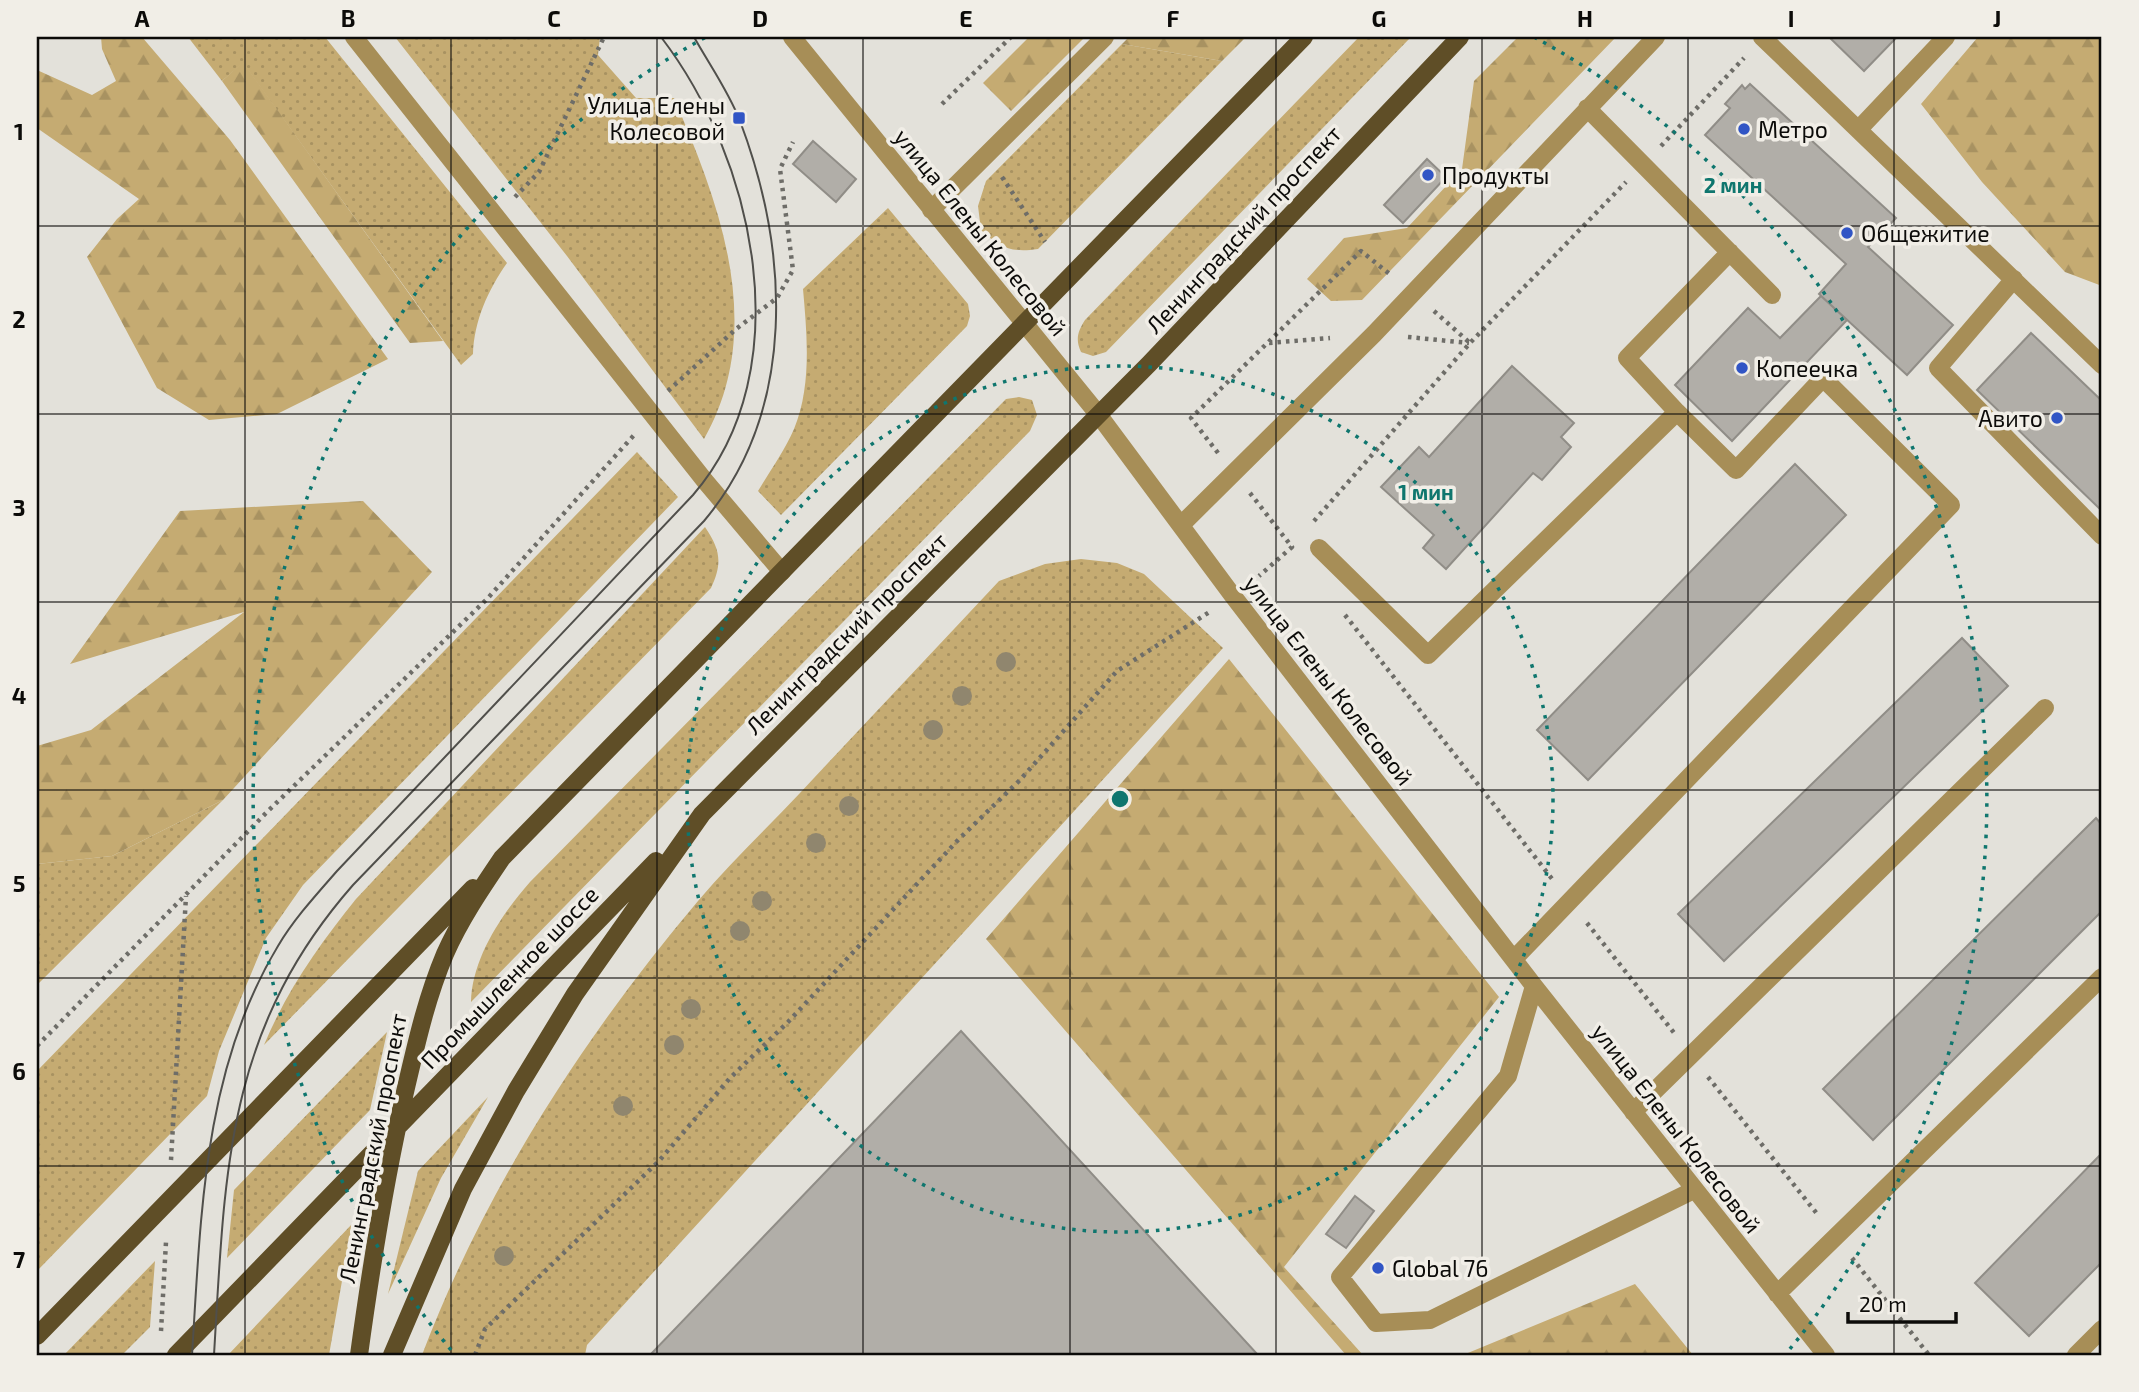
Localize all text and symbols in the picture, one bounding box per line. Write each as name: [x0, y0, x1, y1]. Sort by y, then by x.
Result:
text: A: [134, 4, 150, 32]
text: B: [341, 4, 355, 32]
text: C: [547, 4, 561, 32]
text: D: [752, 4, 768, 32]
text: E: [959, 4, 973, 32]
text: F: [1167, 4, 1180, 32]
text: G: [1372, 4, 1386, 32]
text: H: [1577, 4, 1593, 32]
text: I: [1788, 4, 1794, 32]
text: J: [1993, 4, 2001, 32]
place label: Улица Елены Колесовой: [588, 91, 725, 145]
marker: Улица Елены Колесовой: [731, 110, 747, 126]
place label: Метро: [1758, 115, 1828, 143]
text: 1: [14, 117, 24, 145]
street label: Ленинградский проспект: [1139, 119, 1347, 339]
marker: Метро: [1736, 121, 1752, 137]
street label: улица Елены Колесовой: [888, 123, 1073, 342]
place label: Продукты: [1442, 161, 1549, 190]
marker: Продукты: [1420, 167, 1436, 183]
text: 2 мин: [1704, 172, 1762, 197]
place label: Общежитие: [1861, 219, 1990, 247]
marker: Общежитие: [1839, 225, 1855, 241]
text: 2: [12, 305, 26, 333]
place label: Копеечка: [1756, 354, 1858, 382]
marker: Копеечка: [1734, 360, 1750, 376]
place label: Авито: [1978, 404, 2043, 432]
marker: Авито: [2049, 410, 2065, 426]
text: 1 мин: [1398, 479, 1454, 504]
text: 3: [12, 493, 26, 521]
street label: Ленинградский проспект: [739, 526, 953, 740]
street label: улица Елены Колесовой: [1238, 570, 1420, 791]
text: 4: [12, 681, 26, 709]
centre of rings: [1108, 787, 1132, 811]
text: 5: [13, 869, 25, 897]
street label: Промышленное шоссе: [414, 880, 604, 1074]
street label: Ленинградский проспект: [332, 1011, 412, 1285]
street label: улица Елены Колесовой: [1586, 1018, 1768, 1239]
text: 6: [12, 1057, 26, 1085]
text: 7: [13, 1245, 25, 1273]
place label: Global 76: [1392, 1254, 1488, 1282]
marker: Global 76: [1370, 1260, 1386, 1276]
scale bar: [1848, 1280, 1957, 1324]
text: 20 m: [1859, 1291, 1907, 1316]

